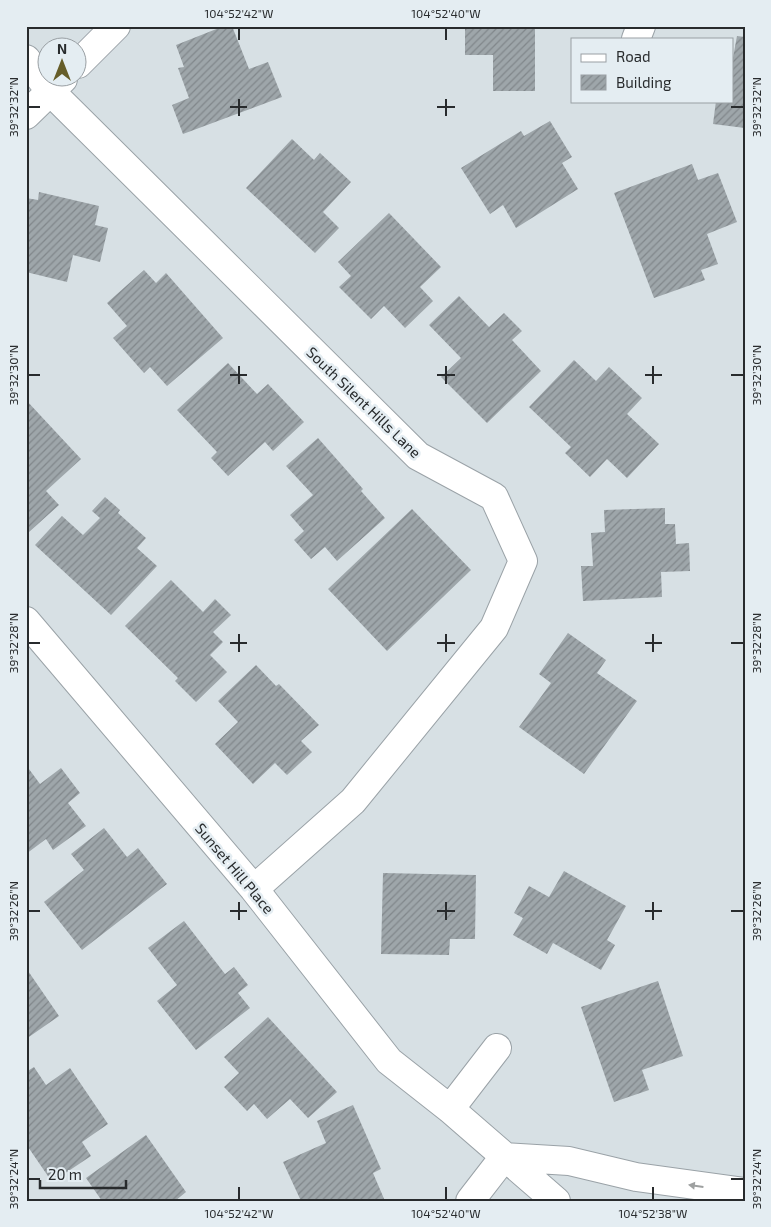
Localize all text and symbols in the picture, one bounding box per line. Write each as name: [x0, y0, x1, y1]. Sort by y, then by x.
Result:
text: 104°52'42"W: [205, 6, 273, 20]
text: 104°52'40"W: [411, 6, 481, 20]
north arrow: [38, 38, 88, 88]
legend: [571, 38, 734, 102]
text: N: [57, 40, 67, 57]
text: Road: [616, 47, 651, 65]
text: Building: [616, 73, 672, 91]
text: 39°32'32"N: [6, 77, 20, 137]
text: 39°32'32"N: [749, 77, 763, 137]
street label: South Silent Hills Lane: [303, 343, 425, 461]
text: 39°32'30"N: [6, 345, 20, 405]
text: 39°32'30"N: [749, 345, 763, 405]
text: 39°32'28"N: [6, 613, 20, 673]
text: 39°32'28"N: [749, 613, 763, 673]
street label: Sunset Hill Place: [192, 819, 278, 917]
text: 39°32'26"N: [6, 881, 20, 941]
text: 39°32'26"N: [749, 881, 763, 941]
text: 39°32'24"N: [6, 1149, 20, 1209]
text: 39°32'24"N: [749, 1149, 763, 1209]
scale bar: [40, 1157, 126, 1189]
text: 20 m: [48, 1165, 82, 1183]
one-way arrow: [688, 1181, 704, 1189]
text: 104°52'42"W: [205, 1206, 273, 1220]
text: 104°52'40"W: [411, 1206, 481, 1220]
text: 104°52'38"W: [618, 1206, 688, 1220]

